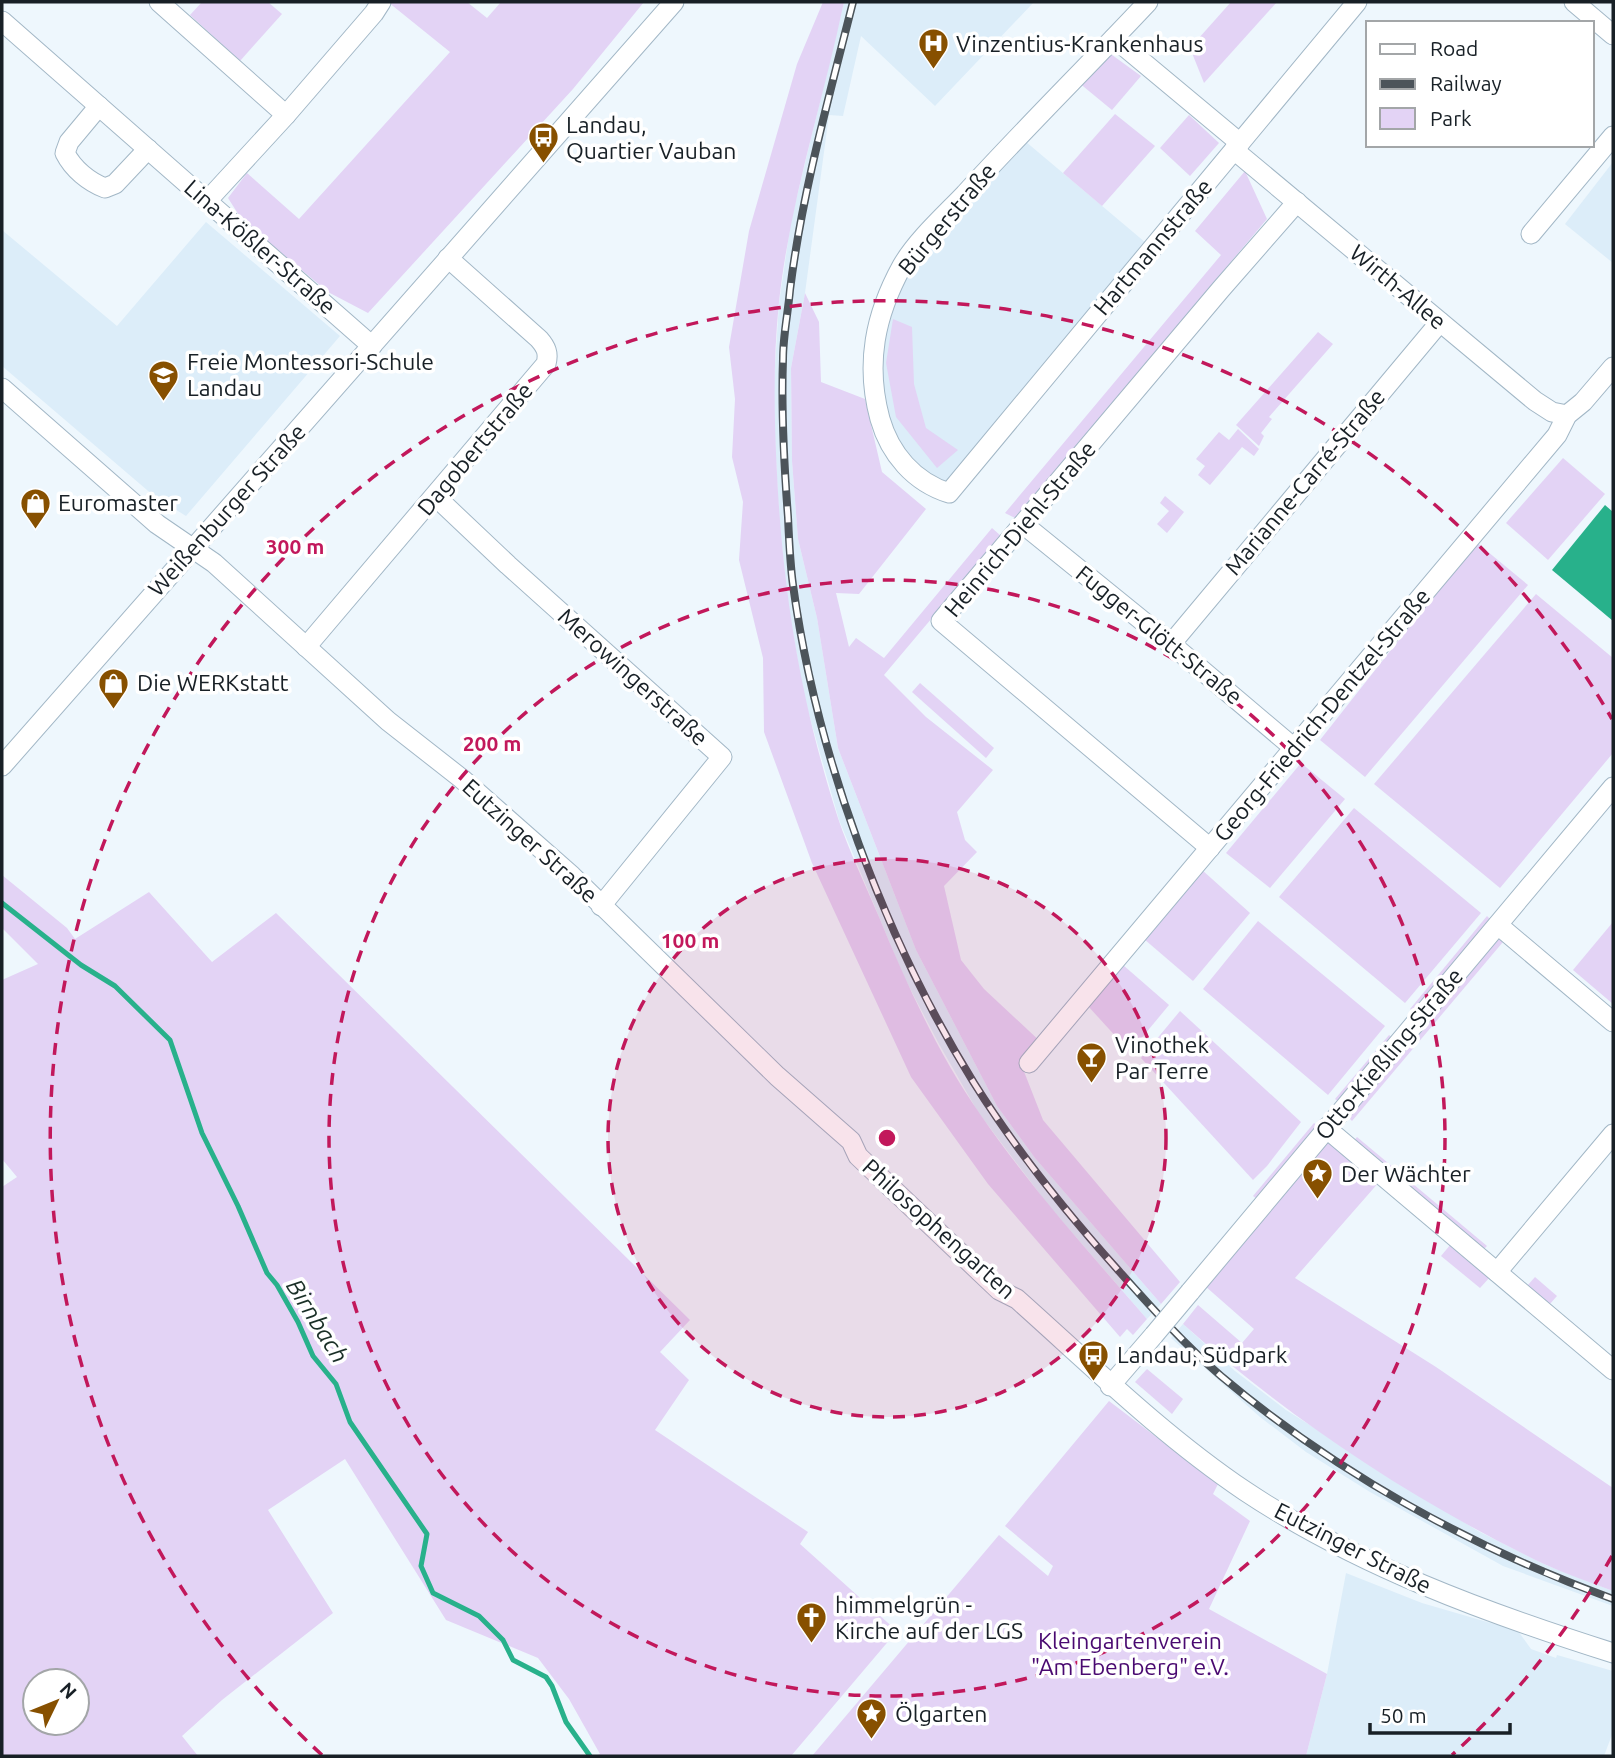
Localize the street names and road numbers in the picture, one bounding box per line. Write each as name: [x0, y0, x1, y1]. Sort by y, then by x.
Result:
street label: Bürgerstraße: [893, 158, 1000, 279]
street label: Lina-Kößler-Straße: [180, 174, 341, 319]
street label: Hartmannstraße: [1089, 174, 1217, 320]
street label: Wirth-Allee: [1345, 239, 1451, 334]
street label: Dagobertstraße: [412, 378, 537, 520]
street label: Marianne-Carré-Straße: [1220, 384, 1390, 580]
street label: Weißenburger Straße: [143, 419, 310, 601]
street label: Heinrich-Diehl-Straße: [939, 436, 1100, 621]
street label: Fugger-Glött-Straße: [1071, 560, 1247, 709]
street label: Georg-Friedrich-Dentzel-Straße: [1209, 583, 1435, 846]
street label: Merowingerstraße: [554, 603, 713, 750]
street label: Eutzinger Straße: [458, 774, 603, 908]
street label: Otto-Kießling-Straße: [1310, 963, 1467, 1144]
street label: Philosophengarten: [858, 1154, 1021, 1304]
street label: Eutzinger Straße: [1271, 1497, 1436, 1598]

